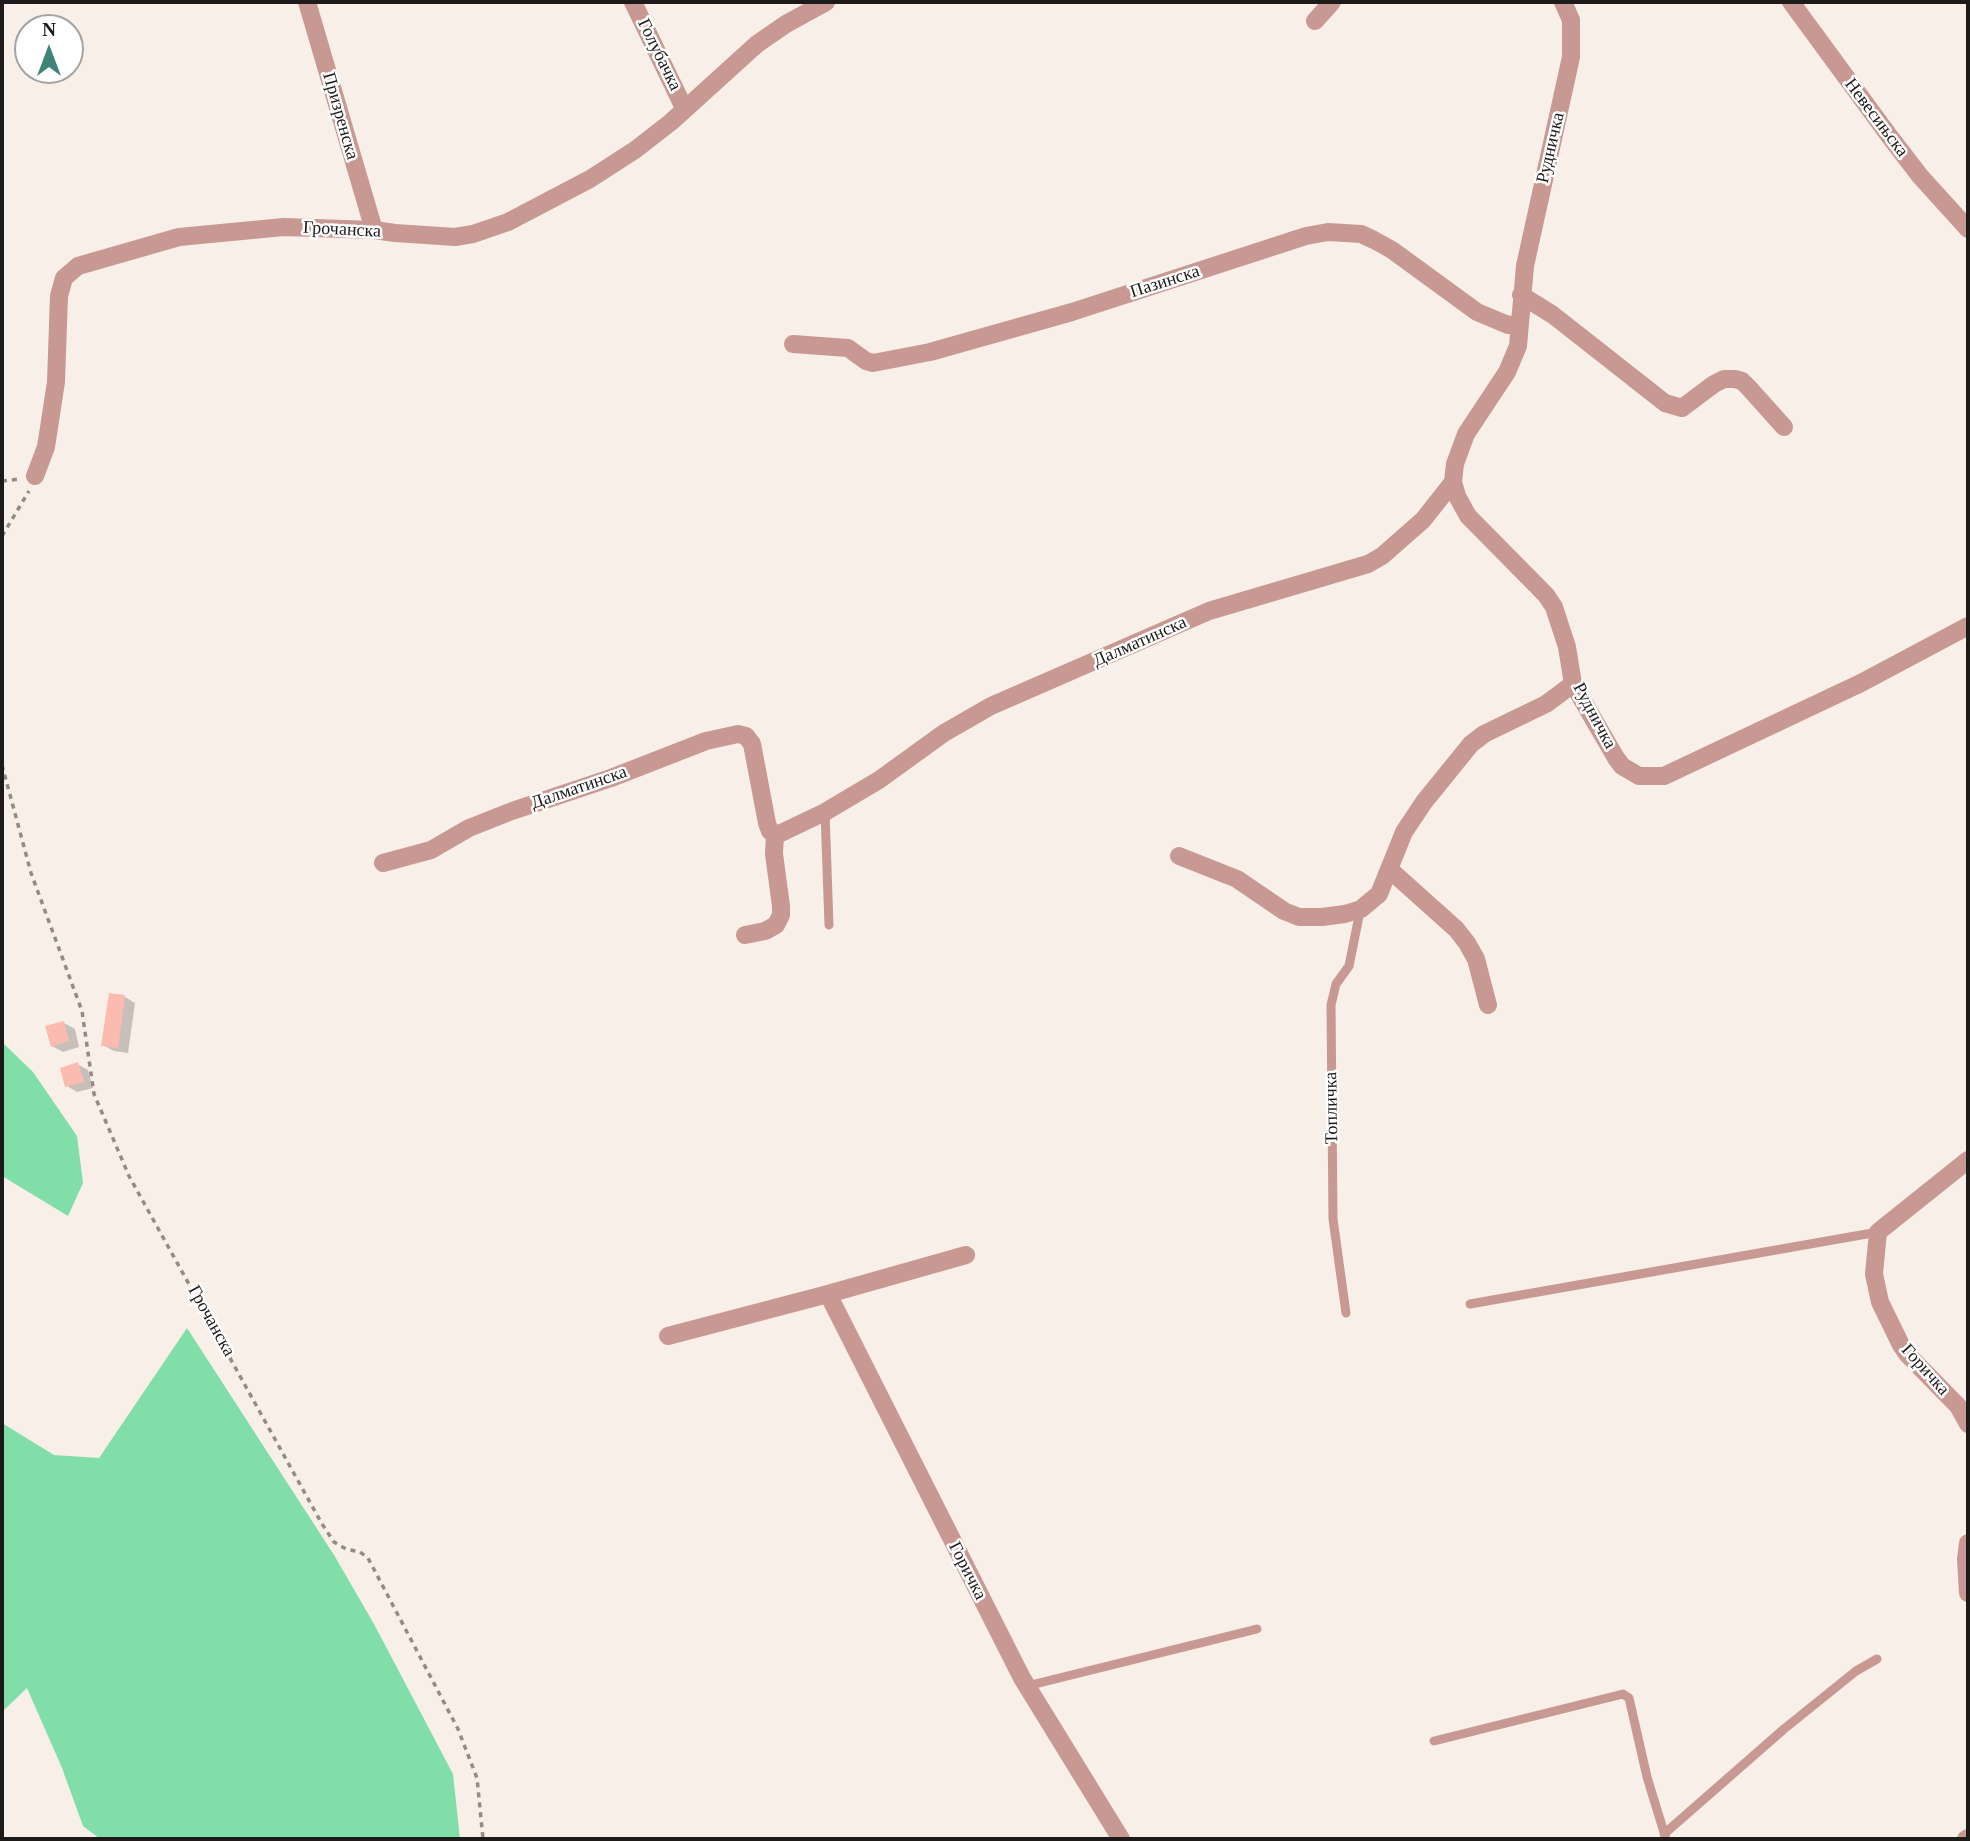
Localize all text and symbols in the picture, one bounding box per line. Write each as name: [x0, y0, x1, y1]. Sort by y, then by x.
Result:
north arrow: [14, 14, 84, 84]
street label: Голубачка: [632, 16, 686, 94]
text: N: [42, 19, 56, 40]
street label: Призренска: [317, 70, 363, 162]
street label: Невесињска: [1839, 74, 1913, 162]
street label: Рудничка: [1532, 111, 1570, 185]
street label: Грочанска: [303, 217, 381, 243]
street label: Пазинска: [1128, 261, 1202, 303]
street label: Далматинска: [1090, 612, 1190, 672]
street label: Рудничка: [1568, 679, 1620, 753]
street label: Далматинска: [528, 762, 630, 814]
street label: Топличка: [1321, 1072, 1343, 1144]
street label: Грочанска: [183, 1282, 239, 1360]
street label: Горичка: [1896, 1340, 1954, 1400]
street label: Горичка: [943, 1538, 991, 1604]

